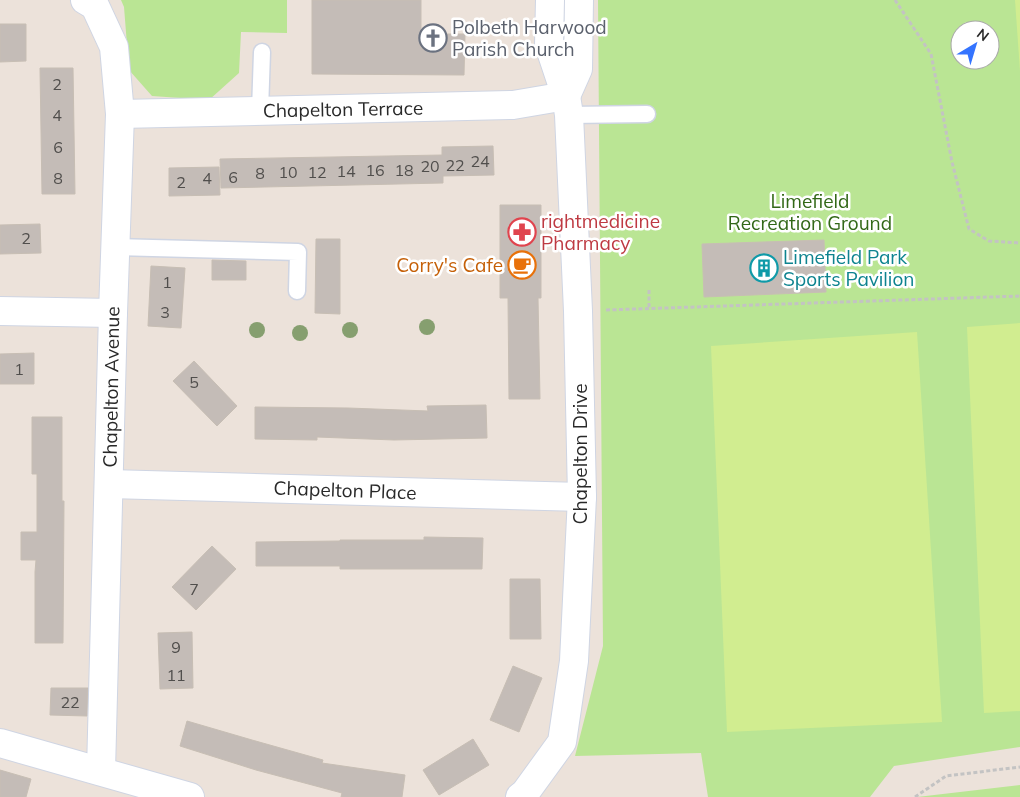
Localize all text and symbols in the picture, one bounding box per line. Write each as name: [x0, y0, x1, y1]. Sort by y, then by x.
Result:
place label: Polbeth Harwood Parish Church: [452, 15, 607, 61]
north arrow: [950, 20, 1000, 70]
church icon: Polbeth Harwood Parish Church: [418, 23, 448, 53]
text: N: [973, 24, 993, 45]
house number: 2: [52, 74, 62, 94]
street label: Chapelton Terrace: [263, 96, 423, 122]
house number: 4: [52, 105, 62, 125]
house number: 6: [53, 137, 63, 157]
house number: 24: [470, 151, 490, 171]
house number: 22: [445, 155, 465, 175]
house number: 20: [420, 156, 440, 176]
house number: 16: [365, 160, 385, 180]
house number: 18: [394, 160, 414, 180]
house number: 14: [336, 161, 356, 181]
house number: 10: [278, 162, 298, 182]
house number: 12: [307, 162, 327, 182]
house number: 8: [255, 163, 265, 183]
house number: 6: [228, 167, 238, 187]
house number: 8: [53, 168, 63, 188]
house number: 4: [202, 168, 212, 188]
house number: 2: [176, 172, 186, 192]
park label: Limefield Recreation Ground: [728, 189, 892, 235]
place label: rightmedicine Pharmacy: [541, 209, 660, 255]
pharmacy icon: rightmedicine Pharmacy: [507, 217, 537, 247]
house number: 2: [21, 228, 31, 248]
place label: Limefield Park Sports Pavilion: [783, 245, 914, 291]
cafe icon: Corry's Cafe: [507, 250, 537, 280]
place label: Corry's Cafe: [396, 253, 503, 277]
building icon: Limefield Park Sports Pavilion: [749, 253, 779, 283]
house number: 1: [162, 272, 172, 292]
house number: 3: [160, 302, 170, 322]
street label: Chapelton Avenue: [98, 306, 124, 468]
house number: 1: [14, 359, 24, 379]
house number: 5: [189, 372, 199, 392]
street label: Chapelton Drive: [568, 383, 592, 525]
street label: Chapelton Place: [273, 476, 417, 504]
house number: 7: [189, 579, 199, 599]
house number: 9: [171, 637, 181, 657]
house number: 11: [166, 665, 186, 685]
house number: 22: [60, 692, 80, 712]

